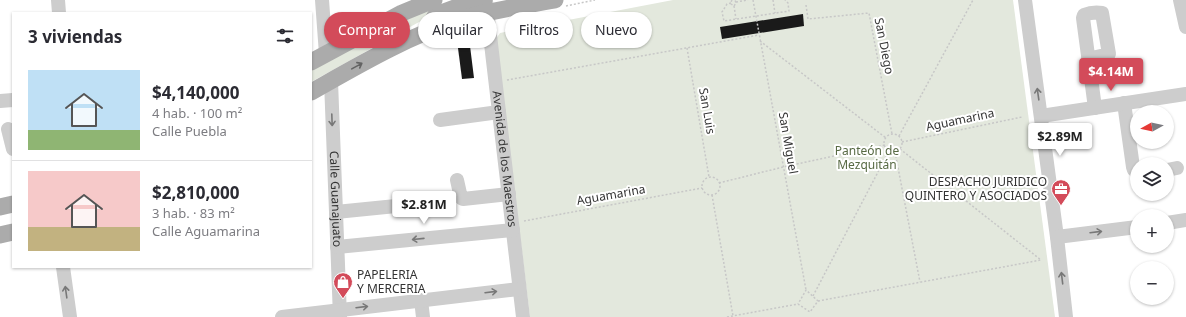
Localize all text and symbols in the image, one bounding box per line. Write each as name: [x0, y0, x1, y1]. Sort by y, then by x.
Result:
chip: Comprar: [324, 12, 410, 48]
chip: Alquilar: [418, 12, 497, 48]
chip: Filtros: [505, 12, 573, 48]
chip: Nuevo: [581, 12, 652, 48]
street label: San Diego: [871, 16, 898, 76]
text: 3 viviendas: [28, 25, 122, 48]
icon: filters: [274, 25, 296, 47]
pin: $4.14M: [1078, 58, 1144, 92]
one-way arrow: [351, 62, 363, 70]
text: $4.14M: [1088, 62, 1134, 80]
text: $4,140,000: [152, 81, 239, 104]
icon: home: [60, 86, 108, 134]
street label: San Luis: [695, 87, 720, 135]
one-way arrow: [1034, 88, 1042, 101]
street label: Avenida de los Maestros: [489, 90, 521, 228]
text: 4 hab. · 100 m²: [152, 104, 242, 122]
street label: Aguamarina: [924, 104, 996, 135]
north arrow: [1130, 105, 1174, 149]
map controls: [1130, 105, 1174, 305]
street label: San Miguel: [775, 111, 802, 175]
one-way arrow: [329, 113, 336, 126]
text: Calle Puebla: [152, 122, 227, 140]
pin: $2.89M: [1027, 123, 1093, 157]
text: $2.89M: [1037, 127, 1083, 145]
park label: Panteón de Mezquitán: [835, 142, 899, 173]
street label: Calle Guanajuato: [326, 150, 346, 247]
button: layers: [1130, 157, 1174, 201]
place label: DESPACHO JURIDICO QUINTERO Y ASOCIADOS: [905, 173, 1047, 204]
office icon: DESPACHO JURIDICO QUINTERO Y ASOCIADOS: [1050, 178, 1072, 206]
street label: Aguamarina: [575, 180, 647, 209]
text: $2,810,000: [152, 181, 239, 204]
icon: home: [60, 187, 108, 235]
pin: $2.81M: [391, 191, 457, 225]
text: $2.81M: [401, 195, 447, 213]
text: 3 hab. · 83 m²: [152, 204, 235, 222]
button: +: [1130, 209, 1174, 253]
text: Calle Aguamarina: [152, 222, 260, 240]
one-way arrow: [1089, 228, 1102, 236]
one-way arrow: [412, 235, 425, 243]
button: −: [1130, 261, 1174, 305]
place label: PAPELERIA Y MERCERIA: [357, 266, 426, 297]
shop icon: PAPELERIA Y MERCERIA: [332, 271, 354, 299]
one-way arrow: [1058, 272, 1066, 285]
one-way arrow: [62, 286, 70, 299]
one-way arrow: [484, 288, 497, 296]
one-way arrow: [355, 304, 368, 311]

